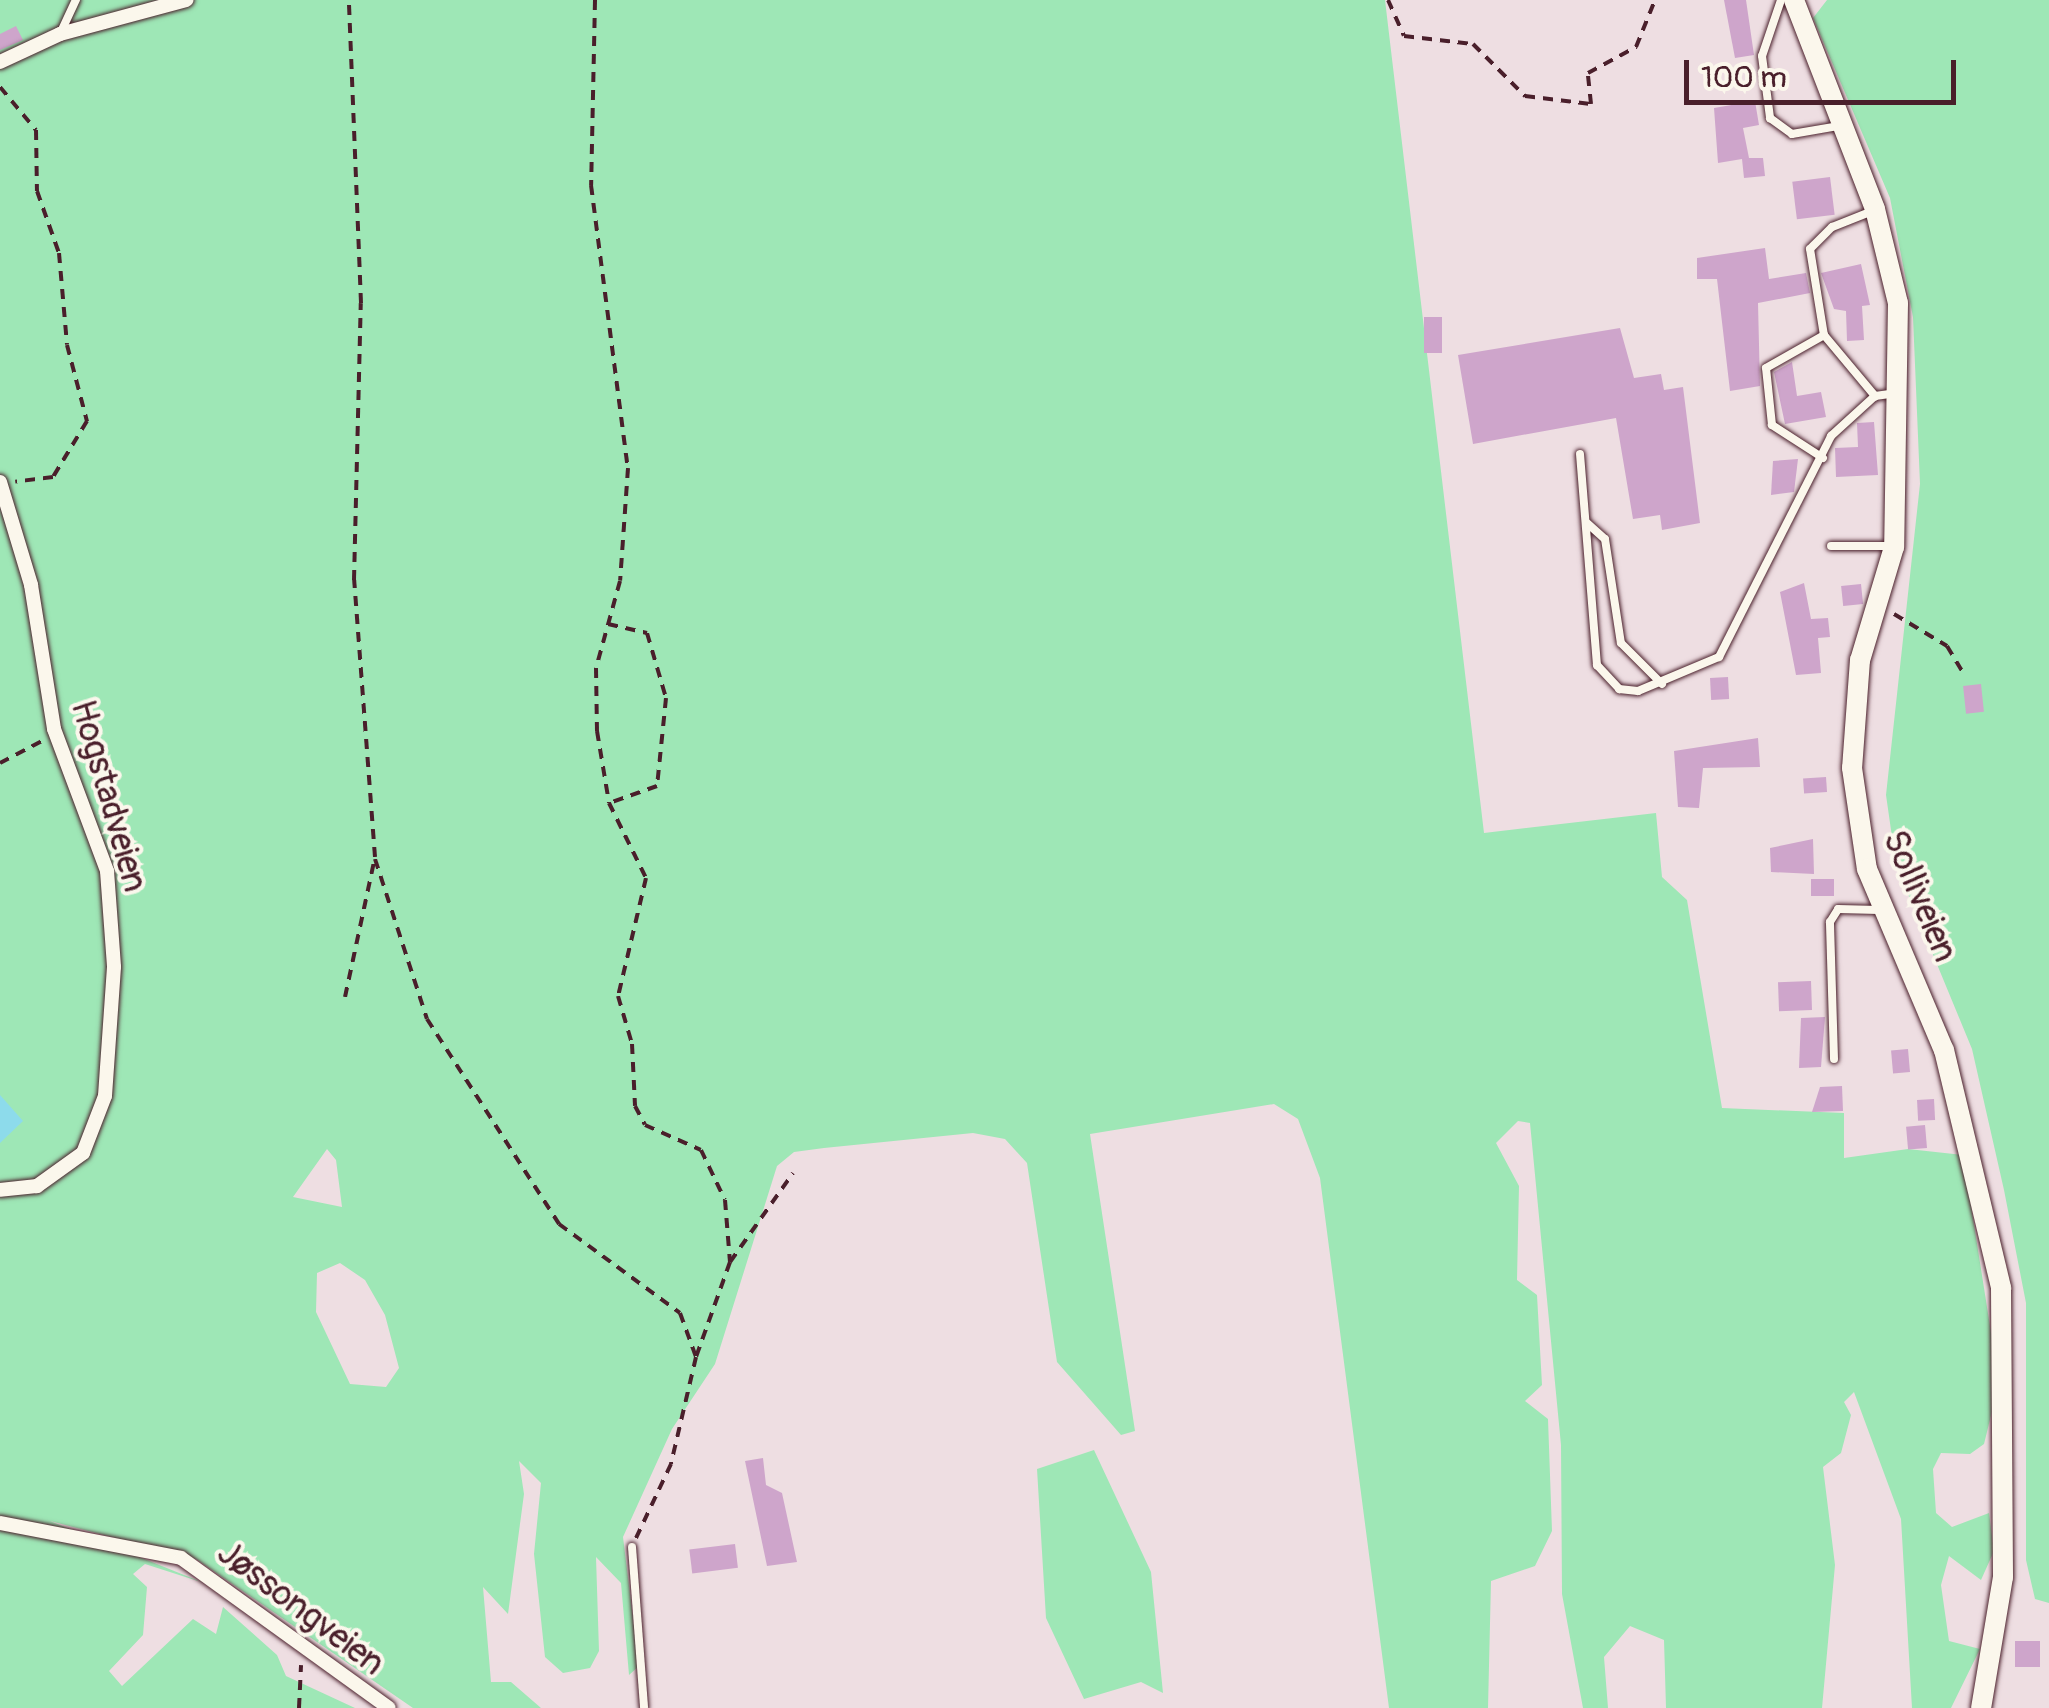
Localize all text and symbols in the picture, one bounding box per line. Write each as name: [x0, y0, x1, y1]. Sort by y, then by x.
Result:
scale bar: [1689, 40, 1962, 102]
text: 100 m: [1701, 59, 1787, 96]
street label: Hogstadveien: [62, 695, 156, 897]
street label: Solliveien: [1874, 824, 1966, 968]
street label: Jøssongveien: [209, 1532, 393, 1684]

